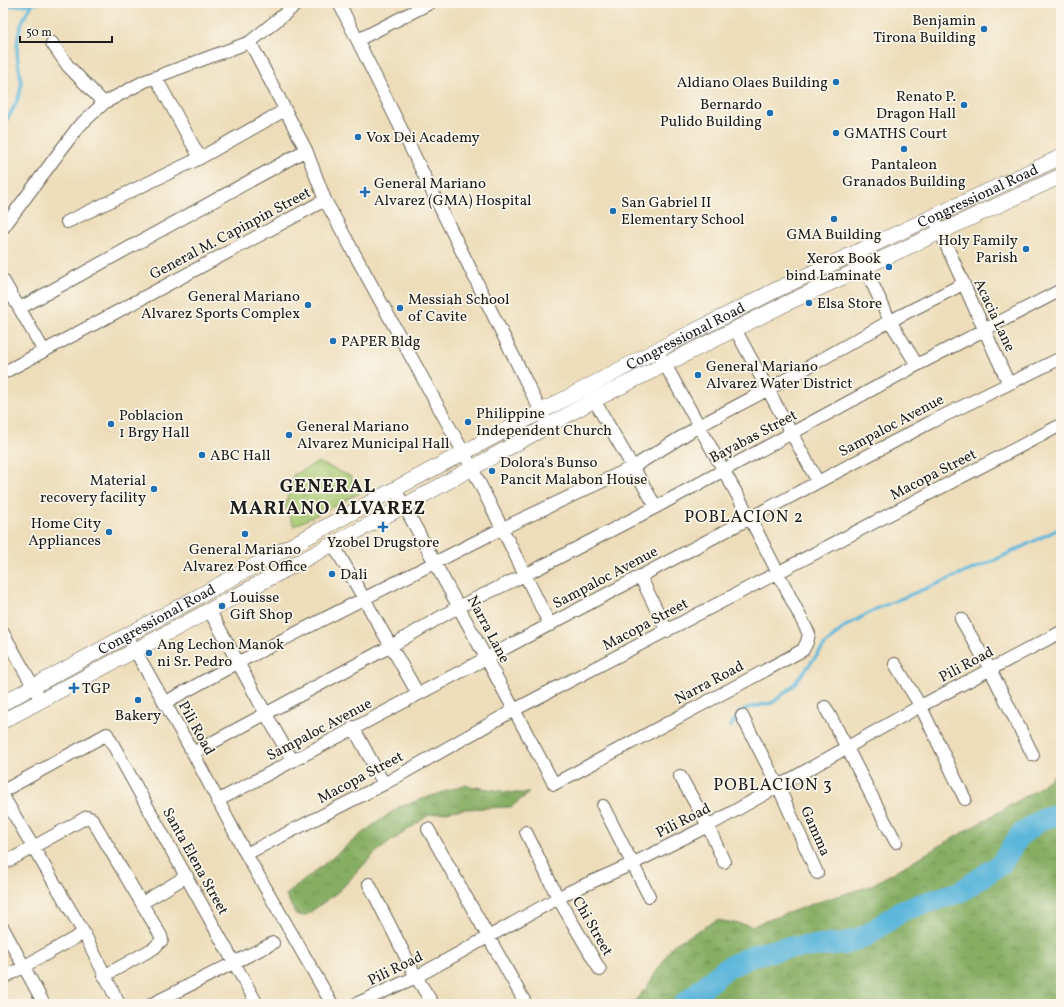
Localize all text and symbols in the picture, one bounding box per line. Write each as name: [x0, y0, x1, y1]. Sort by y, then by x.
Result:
place label: Benjamin Tirona Building: [873, 11, 976, 49]
scale bar: [20, 18, 112, 44]
marker: Benjamin Tirona Building: [979, 24, 989, 34]
text: 50 m: [26, 25, 52, 41]
place label: Aldiano Olaes Building: [677, 73, 828, 94]
marker: Aldiano Olaes Building: [831, 77, 841, 87]
place label: Renato P. Dragon Hall: [876, 87, 956, 125]
place label: Bernardo Pulido Building: [660, 95, 762, 133]
marker: Renato P. Dragon Hall: [959, 100, 969, 110]
marker: Bernardo Pulido Building: [765, 108, 775, 118]
place label: GMATHS Court: [844, 124, 947, 145]
place label: Vox Dei Academy: [366, 128, 480, 149]
marker: GMATHS Court: [831, 128, 841, 138]
marker: Vox Dei Academy: [353, 132, 363, 142]
marker: Pantaleon Granados Building: [899, 144, 909, 154]
place label: Pantaleon Granados Building: [842, 155, 966, 193]
street label: Congressional Road: [914, 160, 1042, 234]
place label: General Mariano Alvarez (GMA) Hospital: [374, 174, 532, 212]
street label: General M. Capinpin Street: [146, 183, 315, 286]
marker: General Mariano Alvarez (GMA) Hospital: [359, 186, 371, 198]
place label: San Gabriel II Elementary School: [621, 193, 744, 231]
marker: San Gabriel II Elementary School: [608, 206, 618, 216]
marker: GMA Building: [829, 214, 839, 224]
place label: GMA Building: [787, 225, 882, 246]
place label: Holy Family Parish: [938, 231, 1018, 269]
marker: Holy Family Parish: [1021, 244, 1031, 254]
place label: Xerox Book bind Laminate: [786, 249, 881, 287]
marker: Xerox Book bind Laminate: [884, 262, 894, 272]
street label: Acacia Lane: [968, 276, 1020, 355]
place label: General Mariano Alvarez Sports Complex: [141, 287, 300, 325]
place label: Messiah School of Cavite: [408, 290, 509, 328]
place label: Elsa Store: [817, 294, 882, 315]
street label: Congressional Road: [623, 298, 749, 376]
marker: Elsa Store: [804, 298, 814, 308]
marker: General Mariano Alvarez Sports Complex: [303, 300, 313, 310]
marker: Messiah School of Cavite: [395, 303, 405, 313]
place label: PAPER Bldg: [341, 332, 421, 353]
marker: PAPER Bldg: [328, 336, 338, 346]
place label: General Mariano Alvarez Water District: [706, 357, 853, 395]
marker: General Mariano Alvarez Water District: [693, 370, 703, 380]
street label: Sampaloc Avenue: [835, 390, 948, 463]
place label: Philippine Independent Church: [476, 404, 612, 442]
street label: Bayabas Street: [706, 405, 801, 469]
place label: Poblacion 1 Brgy Hall: [119, 406, 190, 444]
place label: General Mariano Alvarez Municipal Hall: [297, 417, 449, 455]
marker: Philippine Independent Church: [463, 417, 473, 427]
marker: Poblacion 1 Brgy Hall: [106, 419, 116, 429]
marker: General Mariano Alvarez Municipal Hall: [284, 430, 294, 440]
street label: Macopa Street: [887, 445, 981, 506]
place label: ABC Hall: [210, 446, 270, 467]
marker: ABC Hall: [197, 450, 207, 460]
place label: Dolora's Bunso Pancit Malabon House: [500, 453, 647, 491]
marker: Dolora's Bunso Pancit Malabon House: [487, 466, 497, 476]
place label: Material recovery facility: [40, 471, 146, 509]
district label: GENERAL MARIANO ALVAREZ: [230, 474, 426, 522]
marker: Material recovery facility: [149, 484, 159, 494]
district label: POBLACION 2: [684, 506, 804, 529]
place label: Home City Appliances: [28, 514, 101, 552]
marker: Yzobel Drugstore: [378, 522, 388, 532]
marker: Home City Appliances: [104, 527, 114, 537]
marker: General Mariano Alvarez Post Office: [240, 529, 250, 539]
place label: Yzobel Drugstore: [327, 533, 439, 554]
place label: General Mariano Alvarez Post Office: [183, 540, 307, 578]
street label: Sampaloc Avenue: [549, 542, 662, 615]
place label: Dali: [340, 565, 367, 586]
marker: Dali: [327, 569, 337, 579]
street label: Congressional Road: [95, 580, 220, 661]
place label: Louisse Gift Shop: [230, 588, 293, 626]
street label: Narra Lane: [461, 592, 514, 667]
street label: Macopa Street: [599, 594, 692, 657]
marker: Louisse Gift Shop: [217, 601, 227, 611]
place label: Ang Lechon Manok ni Sr. Pedro: [157, 635, 284, 673]
street label: Pili Road: [936, 642, 998, 688]
marker: Ang Lechon Manok ni Sr. Pedro: [144, 648, 154, 658]
street label: Narra Road: [671, 656, 748, 710]
place label: TGP: [82, 679, 111, 700]
marker: TGP: [69, 683, 79, 693]
street label: Sampaloc Avenue: [263, 694, 376, 767]
marker: Bakery: [133, 695, 143, 705]
street label: Pili Road: [172, 698, 219, 760]
place label: Bakery: [115, 706, 161, 727]
street label: Macopa Street: [314, 747, 407, 810]
district label: POBLACION 3: [713, 774, 833, 797]
street label: Pili Road: [653, 799, 715, 844]
street label: Gamma: [794, 803, 835, 860]
street label: Santa Elena Street: [156, 804, 233, 919]
street label: Chi Street: [566, 893, 617, 960]
street label: Pili Road: [364, 947, 427, 992]

